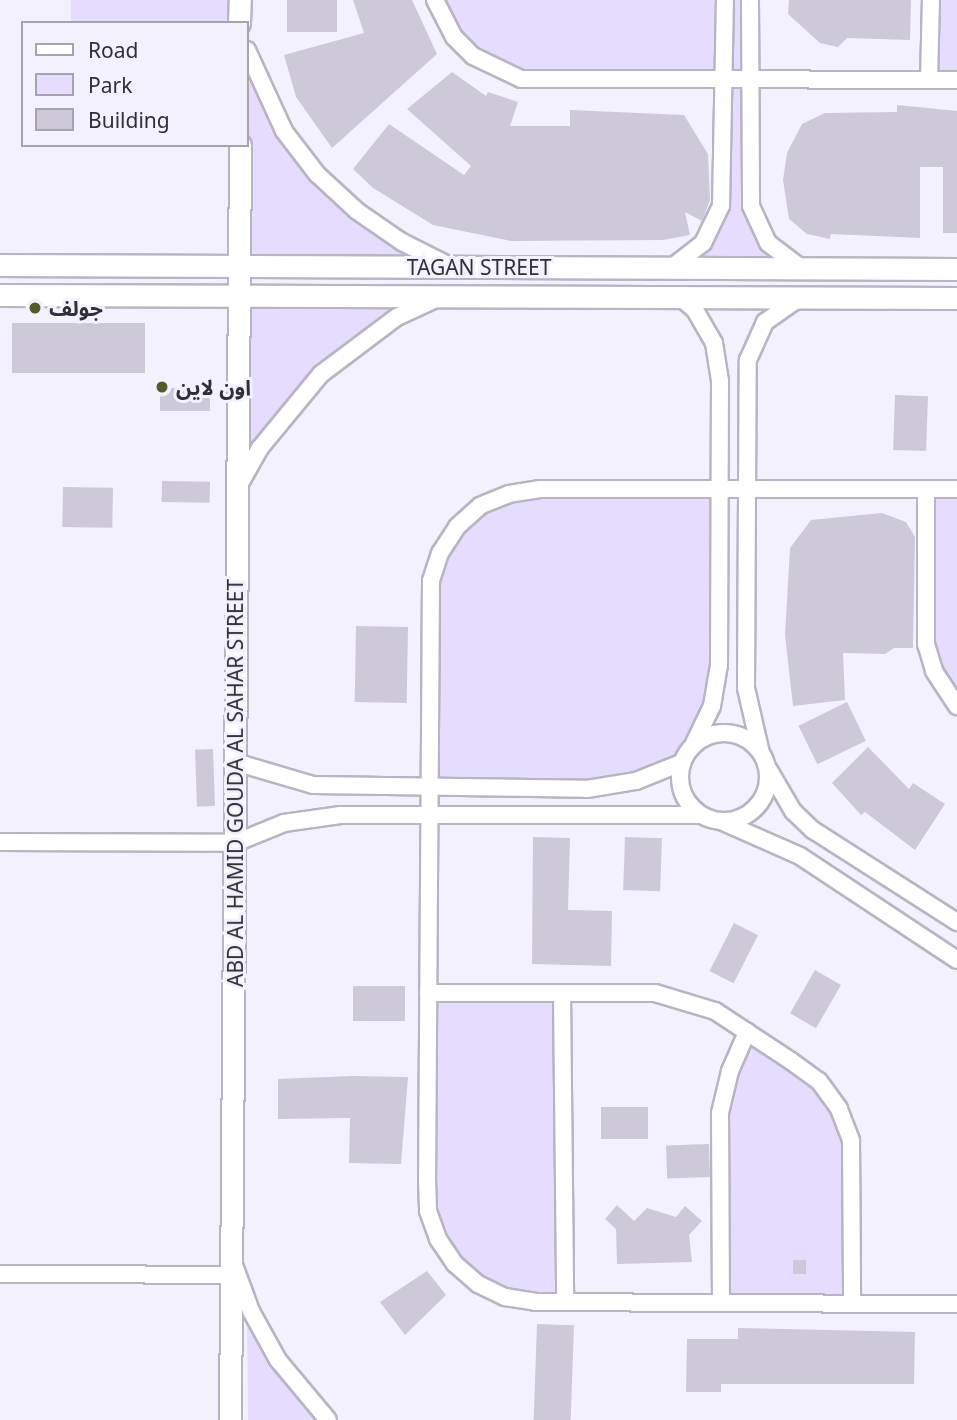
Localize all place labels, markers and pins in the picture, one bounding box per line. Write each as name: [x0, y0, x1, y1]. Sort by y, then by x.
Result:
place label: جولف: [49, 295, 103, 321]
marker: جولف: [27, 300, 43, 316]
place label: اون لاين: [176, 374, 251, 400]
marker: اون لاين: [154, 379, 170, 395]

